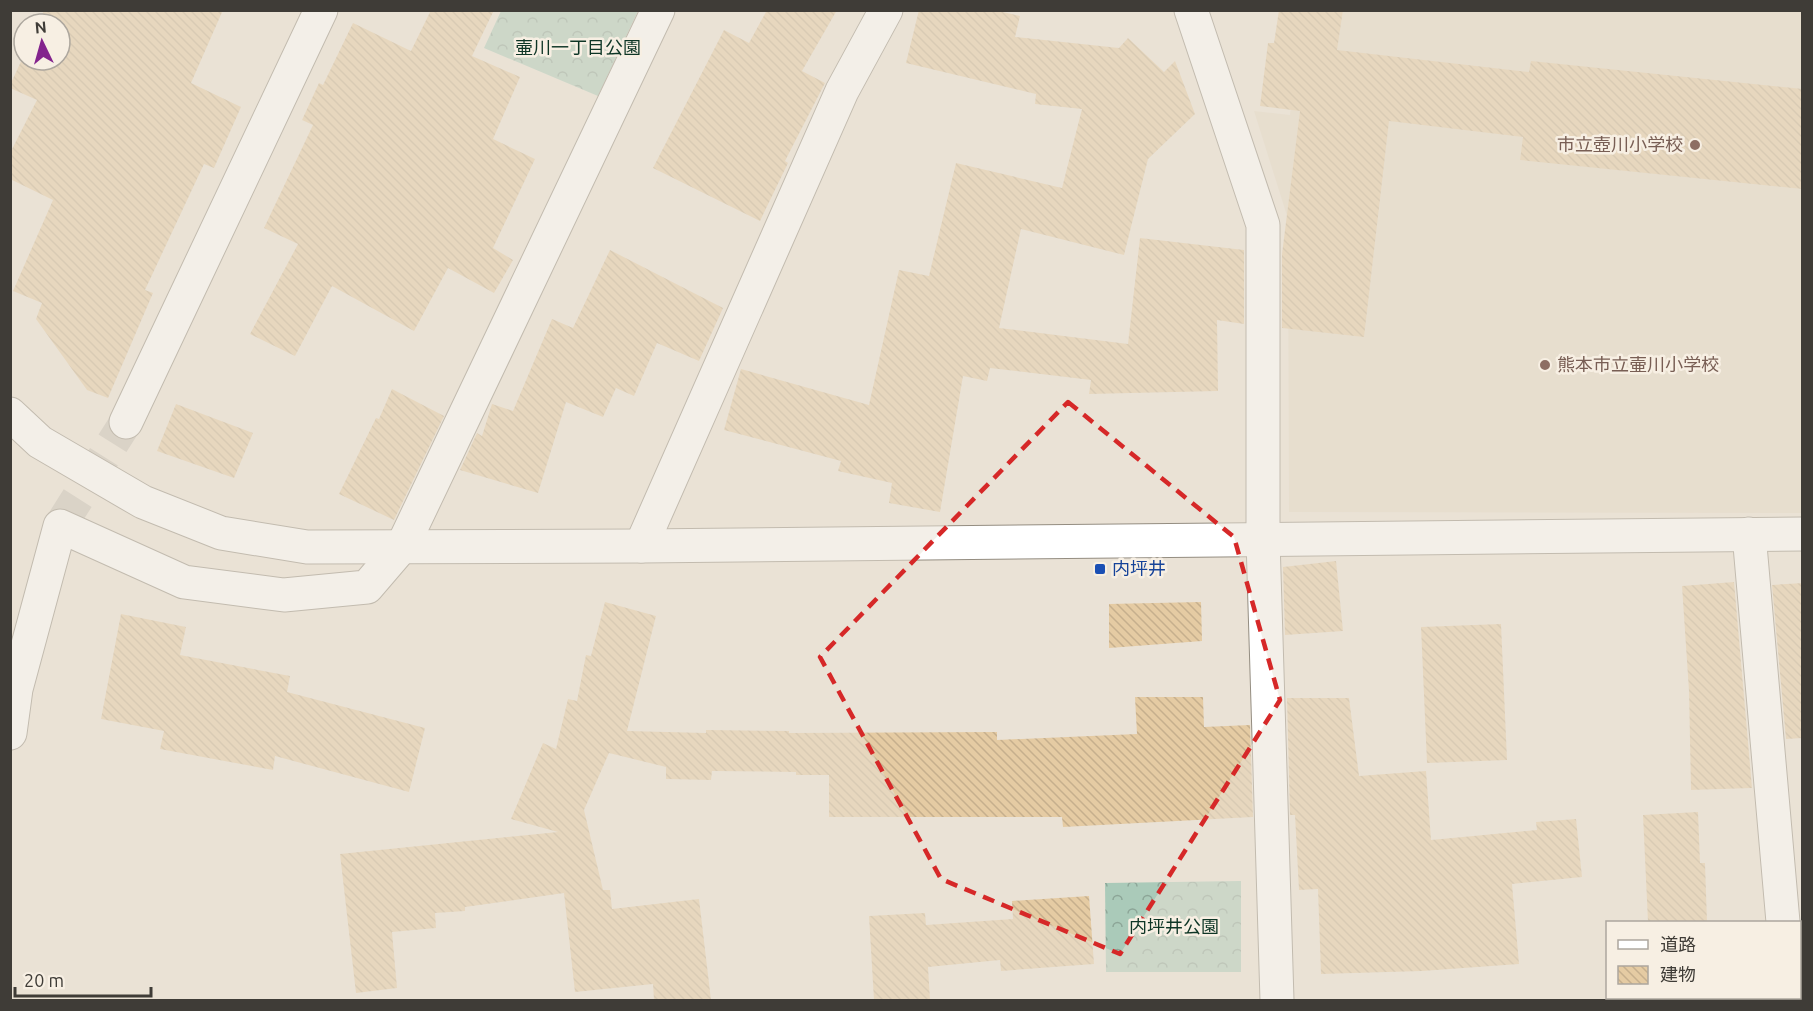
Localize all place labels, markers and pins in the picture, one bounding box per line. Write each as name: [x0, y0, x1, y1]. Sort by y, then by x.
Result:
place label: 市立壺川小学校: [1557, 134, 1683, 154]
marker: 市立壺川小学校: [1688, 138, 1702, 152]
place label: 熊本市立壷川小学校: [1557, 354, 1719, 374]
marker: 熊本市立壷川小学校: [1538, 358, 1552, 372]
place label: 内坪井: [1112, 558, 1166, 578]
marker: 内坪井: [1093, 562, 1107, 576]

